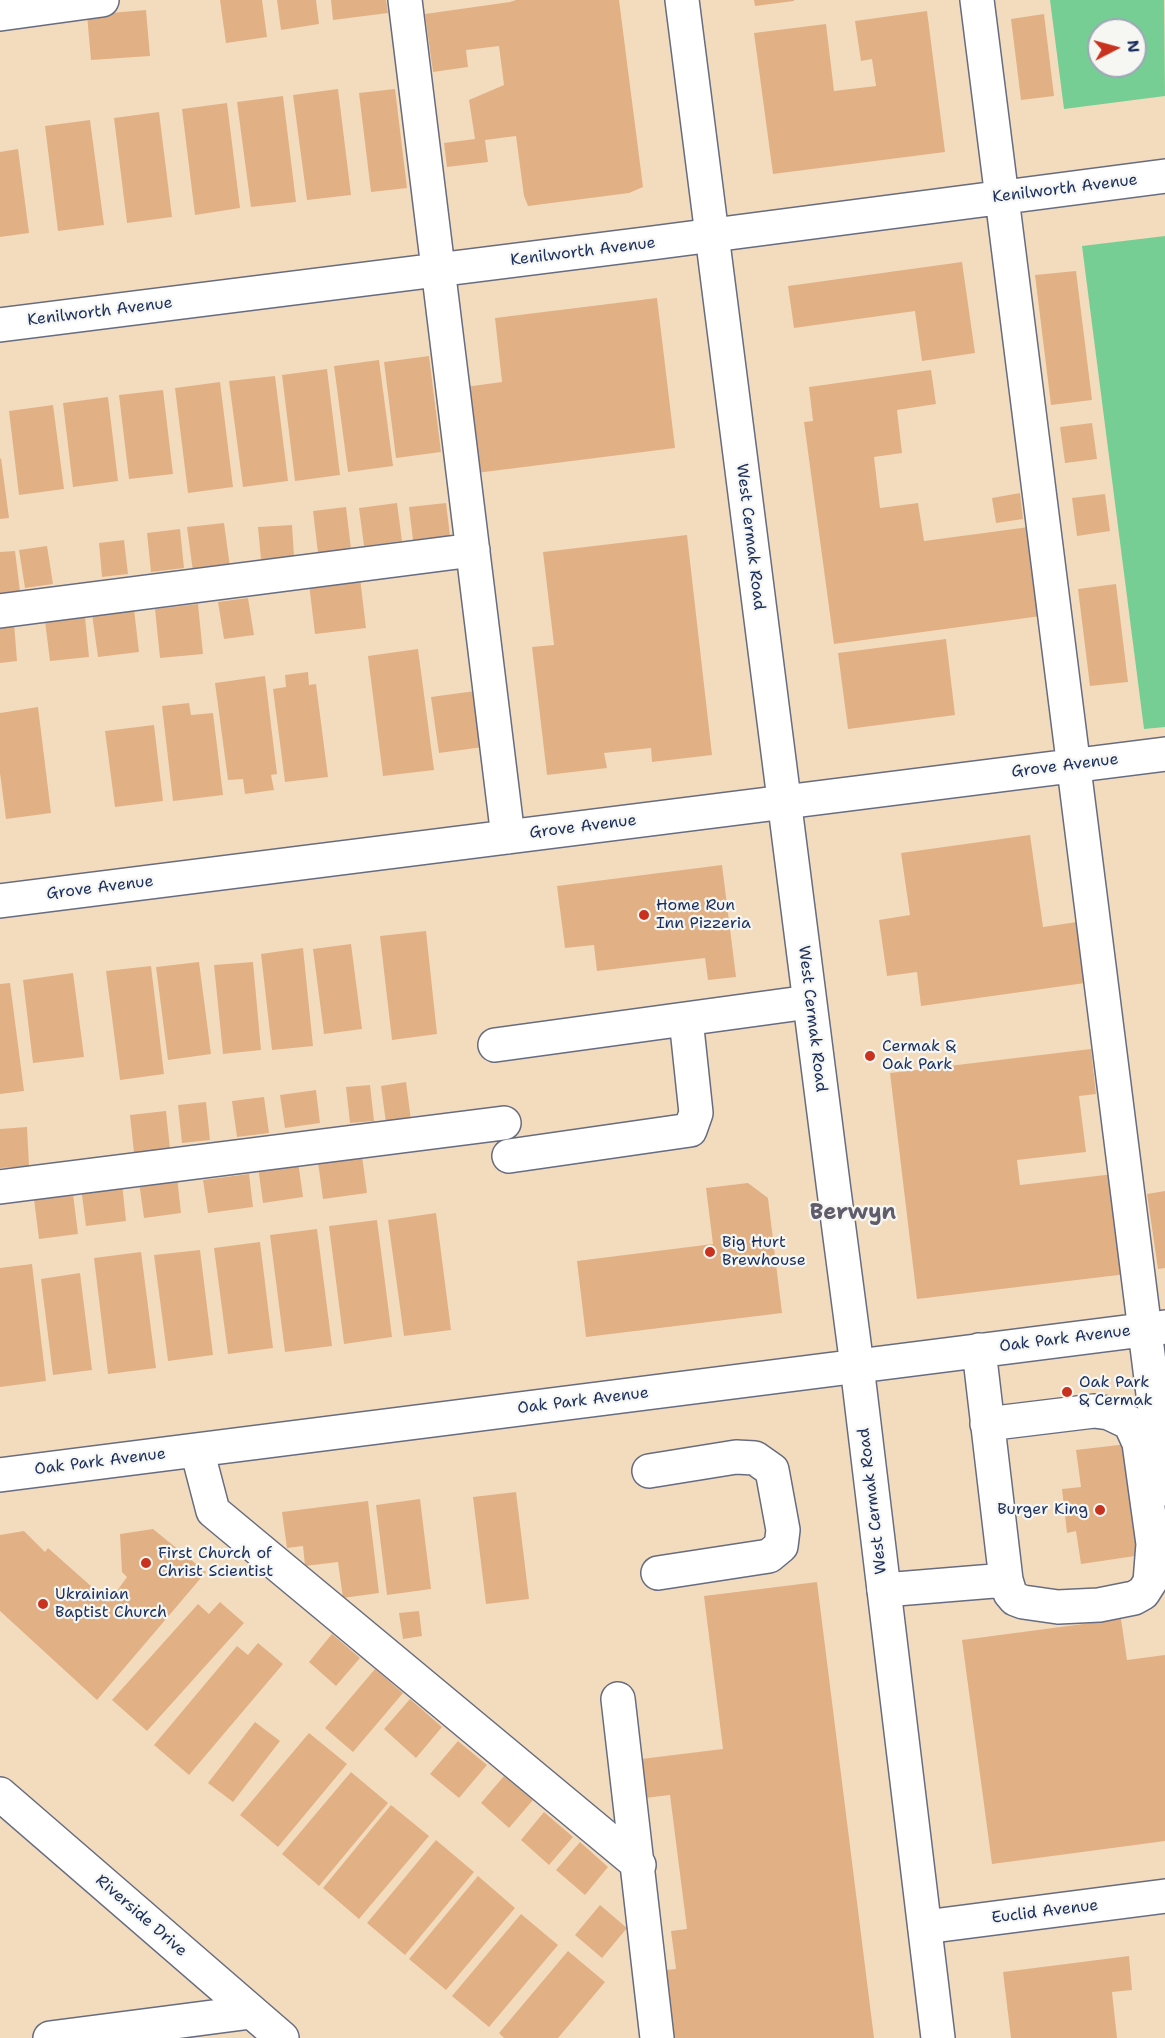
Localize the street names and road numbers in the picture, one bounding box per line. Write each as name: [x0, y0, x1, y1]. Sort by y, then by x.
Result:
street label: Kenilworth Avenue: [991, 171, 1139, 207]
street label: Kenilworth Avenue: [509, 234, 657, 270]
street label: Kenilworth Avenue: [26, 294, 174, 330]
street label: West Cermak Road: [731, 463, 769, 611]
street label: Grove Avenue: [1010, 750, 1120, 782]
street label: Grove Avenue: [528, 811, 638, 843]
street label: Grove Avenue: [45, 872, 155, 904]
street label: West Cermak Road: [793, 945, 831, 1093]
street label: Oak Park Avenue: [998, 1321, 1132, 1357]
street label: Oak Park Avenue: [516, 1383, 650, 1419]
street label: West Cermak Road: [854, 1427, 892, 1575]
street label: Oak Park Avenue: [33, 1444, 167, 1480]
street label: Riverside Drive: [91, 1871, 191, 1961]
street label: Euclid Avenue: [991, 1896, 1099, 1928]

